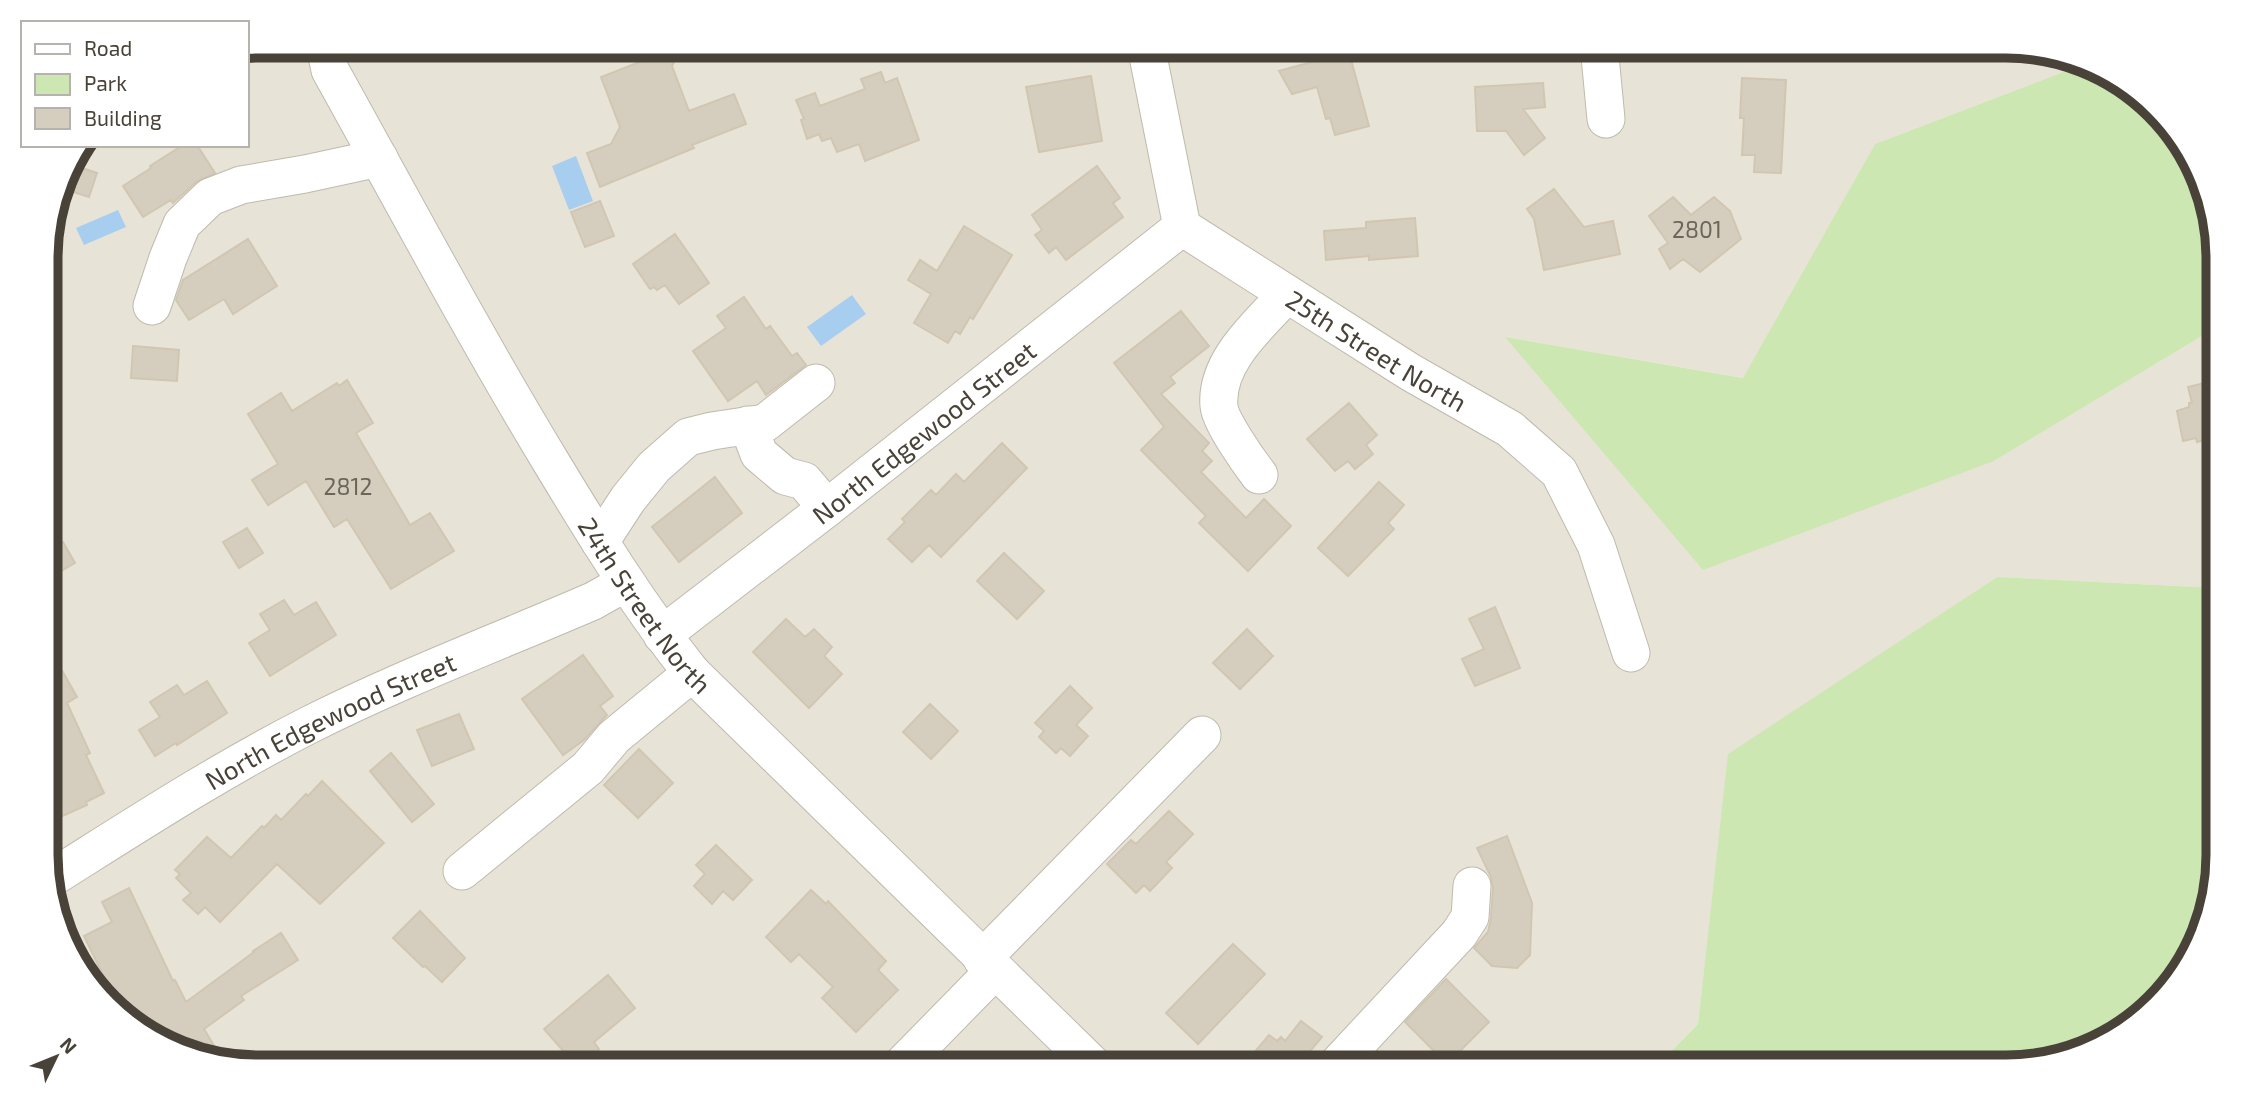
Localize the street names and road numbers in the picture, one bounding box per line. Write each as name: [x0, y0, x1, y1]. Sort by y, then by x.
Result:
street label: 25th Street North: [1281, 282, 1473, 417]
street label: North Edgewood Street: [805, 334, 1041, 530]
street label: 24th Street North: [573, 511, 718, 699]
street label: North Edgewood Street: [199, 645, 460, 795]

